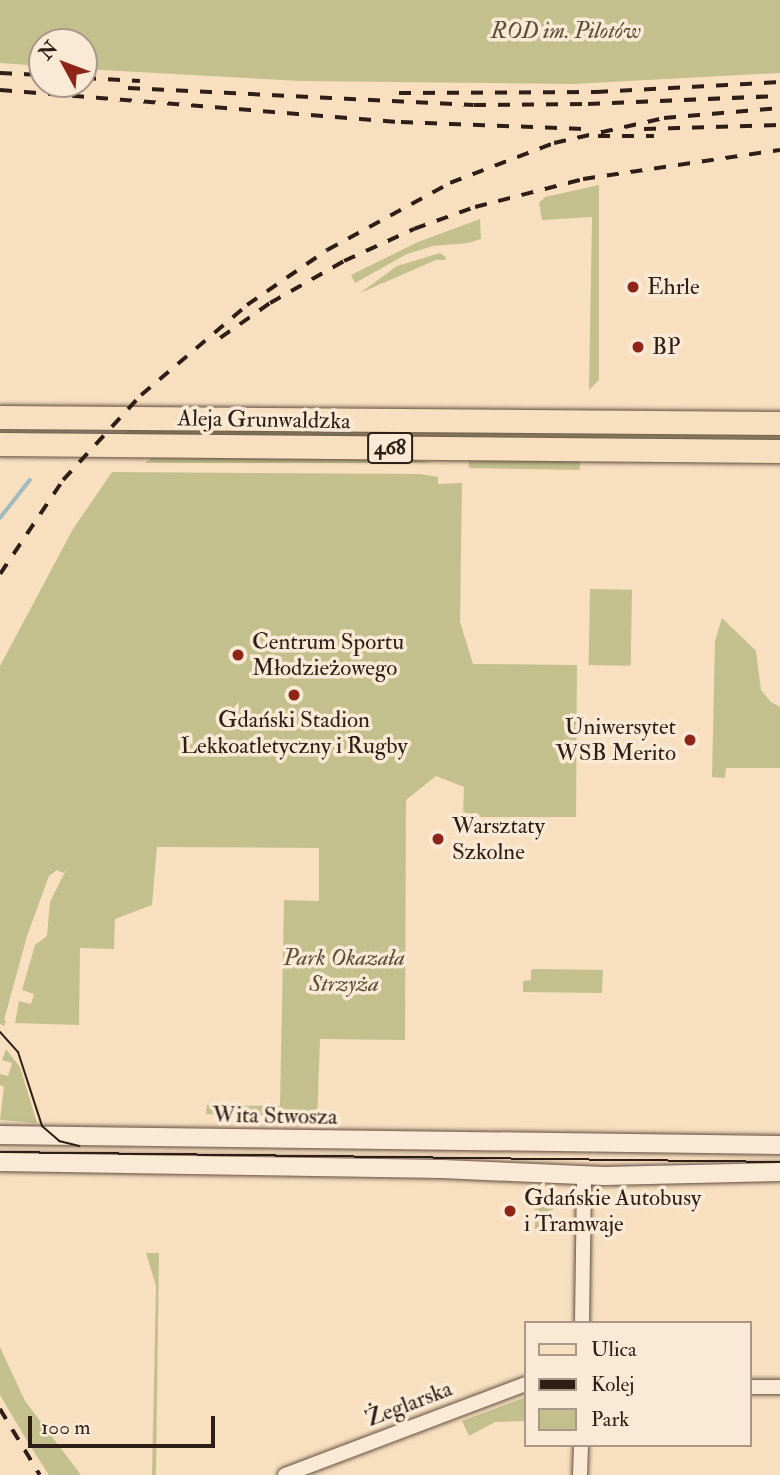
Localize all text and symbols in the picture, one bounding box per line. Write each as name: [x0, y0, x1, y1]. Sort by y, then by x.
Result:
park label: ROD im. Pilotów: [491, 17, 641, 45]
north arrow: [28, 28, 98, 98]
text: N: [34, 36, 63, 65]
place label: Ehrle: [647, 273, 700, 301]
marker: Ehrle: [625, 279, 641, 295]
place label: BP: [652, 333, 681, 361]
marker: BP: [630, 339, 646, 355]
street label: Aleja Grunwaldzka: [177, 405, 351, 435]
road number: 468: [366, 430, 414, 466]
place label: Centrum Sportu Młodzieżowego: [252, 628, 404, 682]
marker: Centrum Sportu Młodzieżowego: [230, 647, 246, 663]
marker: Gdański Stadion Lekkoatletyczny i Rugby: [286, 687, 302, 703]
place label: Gdański Stadion Lekkoatletyczny i Rugby: [180, 706, 408, 760]
place label: Uniwersytet WSB Merito: [555, 713, 676, 767]
marker: Uniwersytet WSB Merito: [682, 732, 698, 748]
place label: Warsztaty Szkolne: [452, 812, 545, 866]
marker: Warsztaty Szkolne: [430, 831, 446, 847]
park label: Park Okazała Strzyża: [283, 944, 405, 998]
street label: Wita Stwosza: [212, 1101, 338, 1131]
place label: Gdańskie Autobusy i Tramwaje: [524, 1184, 701, 1238]
marker: Gdańskie Autobusy i Tramwaje: [502, 1203, 518, 1219]
legend: [524, 1321, 752, 1447]
text: Ulica: [591, 1336, 637, 1363]
text: Kolej: [591, 1371, 634, 1398]
street label: Żeglarska: [362, 1375, 456, 1433]
scale bar: [32, 1402, 219, 1446]
text: Park: [591, 1406, 629, 1433]
text: 100 m: [41, 1414, 91, 1441]

